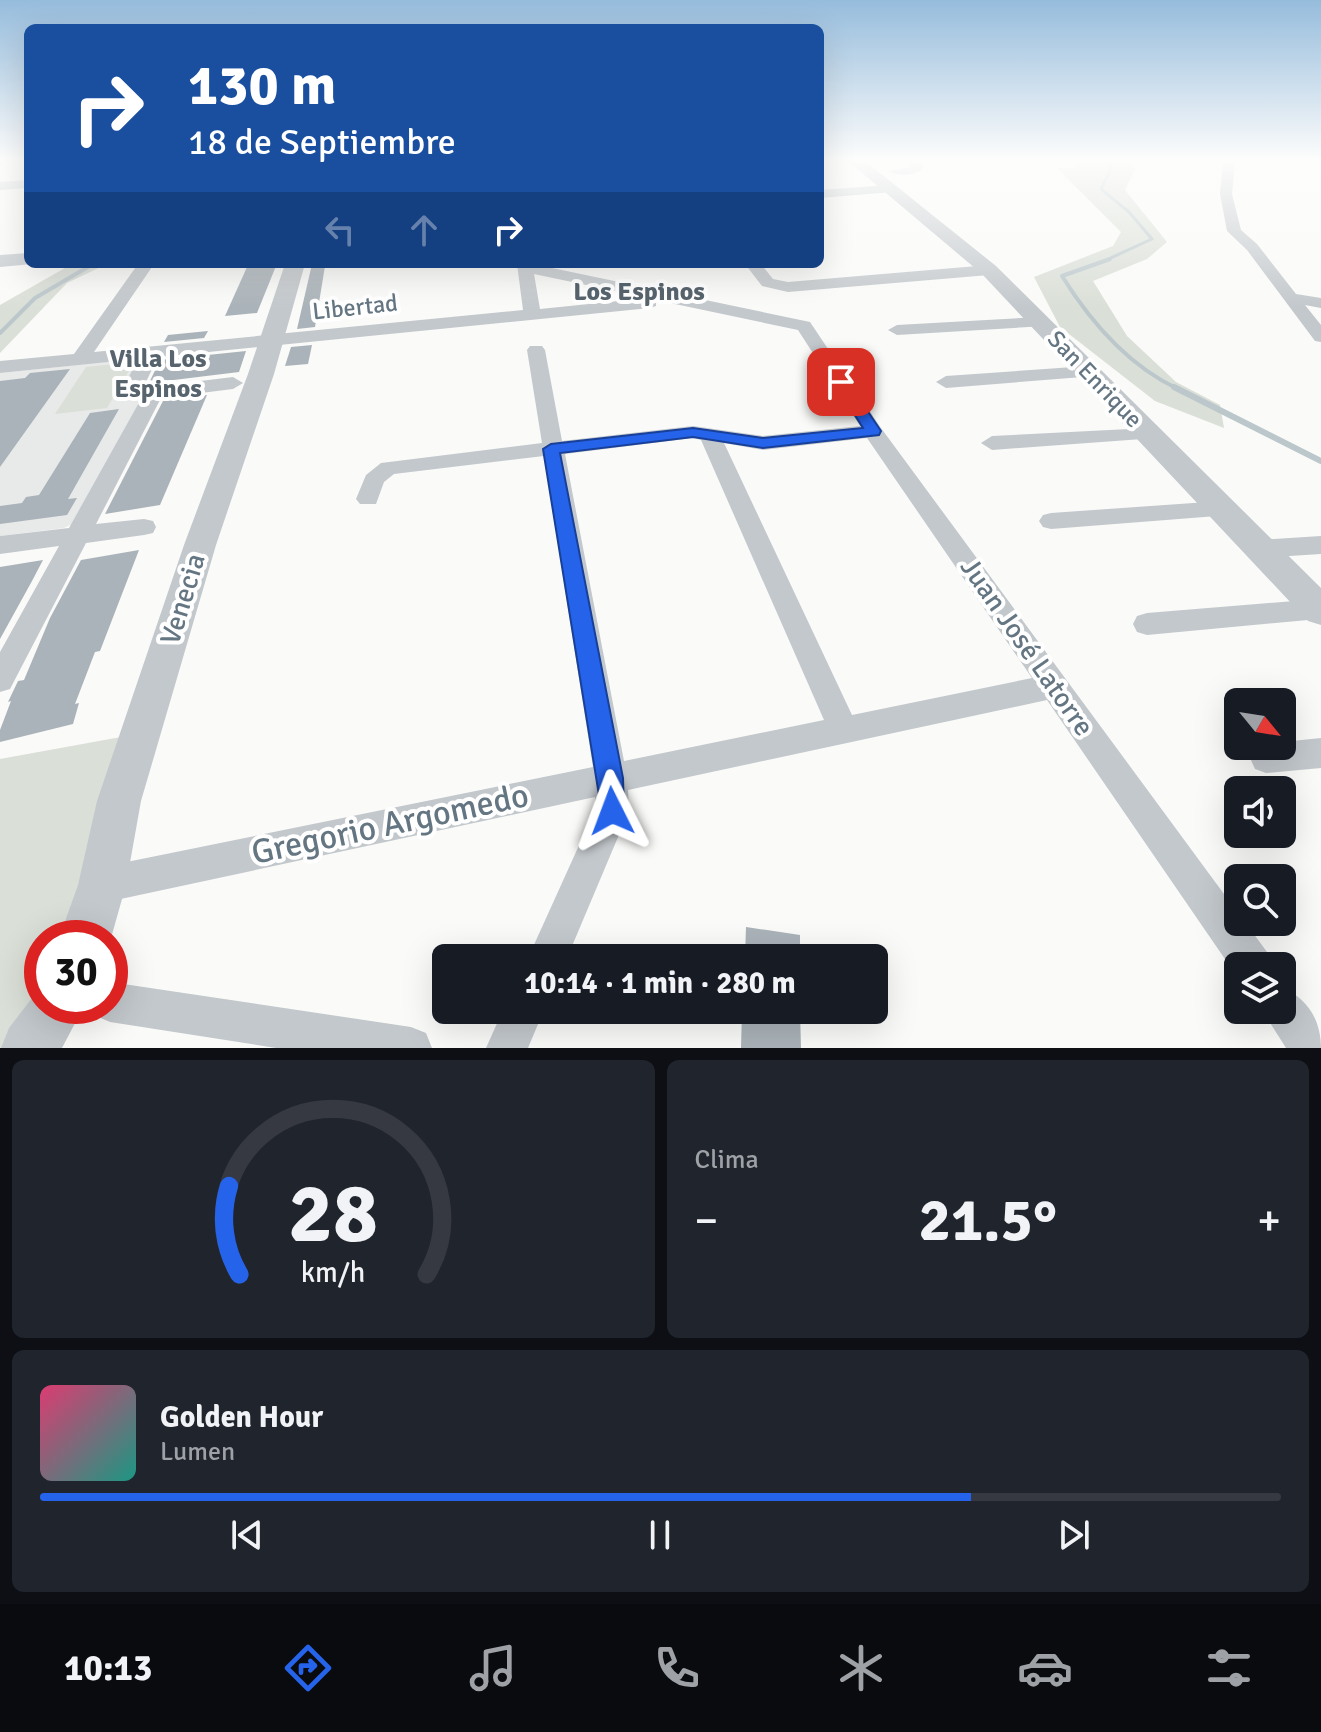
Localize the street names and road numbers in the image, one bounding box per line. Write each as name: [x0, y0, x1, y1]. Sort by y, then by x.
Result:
street label: Libertad: [311, 288, 399, 326]
street label: San Enrique: [1041, 324, 1149, 434]
street label: Venecia: [153, 549, 213, 649]
street label: Juan José Latorre: [953, 551, 1101, 743]
street label: Gregorio Argomedo: [248, 774, 532, 874]

